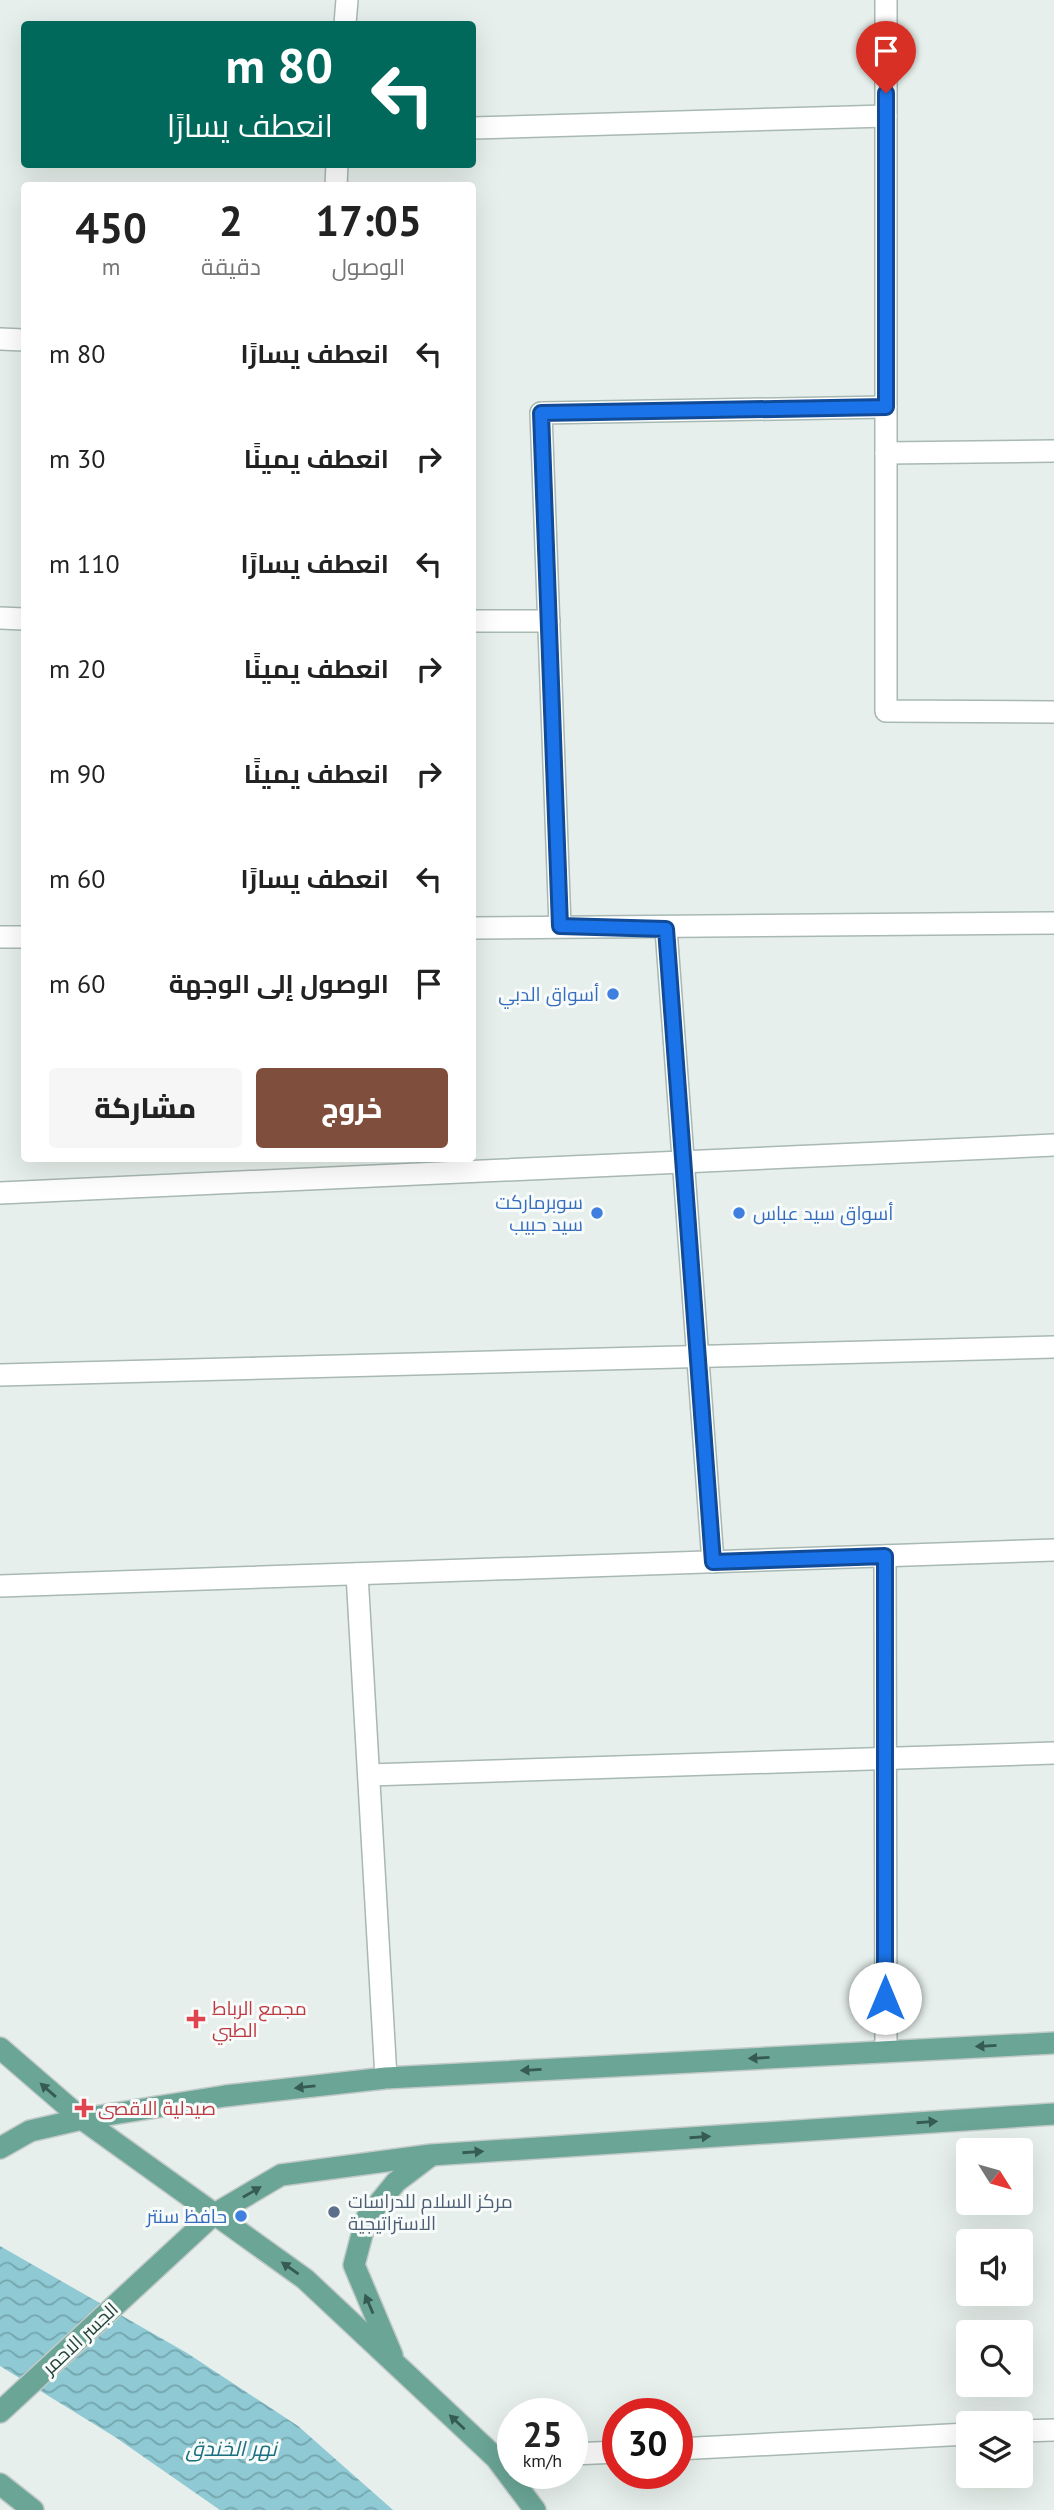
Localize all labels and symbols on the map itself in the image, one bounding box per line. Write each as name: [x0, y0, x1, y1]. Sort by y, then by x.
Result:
pin: [856, 21, 916, 93]
place label: أسواق الدبي: [498, 982, 599, 1009]
marker: أسواق الدبي: [605, 986, 621, 1002]
place label: سوبرماركت سيد حبيب: [495, 1190, 583, 1236]
place label: أسواق سيد عباس: [753, 1201, 893, 1226]
marker: سوبرماركت سيد حبيب: [589, 1205, 605, 1221]
marker: أسواق سيد عباس: [731, 1205, 747, 1221]
position arrow: [848, 1961, 922, 2035]
place label: مجمع الرباط الطبي: [212, 1996, 307, 2045]
marker: مجمع الرباط الطبي: [186, 2009, 206, 2029]
one-way arrow: [975, 2040, 997, 2051]
one-way arrow: [747, 2052, 769, 2063]
one-way arrow: [520, 2065, 542, 2076]
one-way arrow: [39, 2082, 57, 2098]
one-way arrow: [294, 2082, 316, 2093]
place label: صيدلية الاقصى: [98, 2096, 216, 2120]
marker: صيدلية الاقصى: [76, 2100, 92, 2116]
one-way arrow: [917, 2117, 939, 2128]
one-way arrow: [690, 2132, 712, 2143]
north arrow: [956, 2138, 1032, 2216]
one-way arrow: [463, 2147, 485, 2158]
one-way arrow: [242, 2187, 262, 2199]
place label: مركز السلام للدراسات الاستراتيجية: [348, 2189, 513, 2235]
place label: حافظ سنتر: [146, 2204, 227, 2228]
marker: مركز السلام للدراسات الاستراتيجية: [326, 2204, 342, 2220]
marker: حافظ سنتر: [233, 2208, 249, 2224]
one-way arrow: [281, 2261, 299, 2275]
one-way arrow: [363, 2294, 375, 2314]
street label: الجسر الاحمر: [36, 2297, 123, 2380]
speed limit sign: 30: [602, 2398, 693, 2489]
one-way arrow: [449, 2414, 466, 2431]
water label: نهر الخندق: [186, 2435, 279, 2462]

